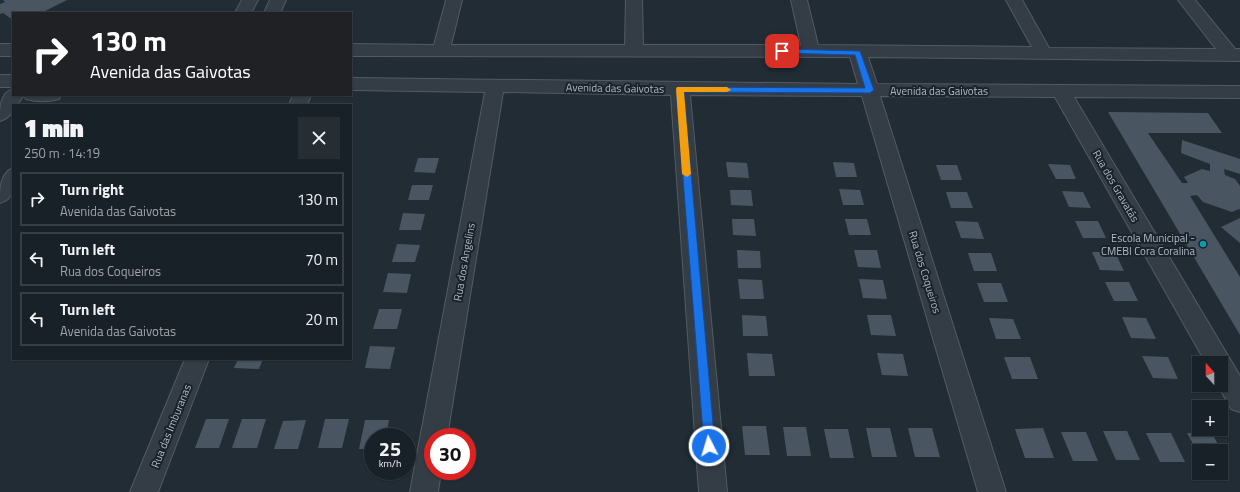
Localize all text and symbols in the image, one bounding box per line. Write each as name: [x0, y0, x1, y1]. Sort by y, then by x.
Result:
text: 130 m: [90, 19, 167, 62]
icon: right: [24, 28, 76, 80]
pin: [765, 34, 799, 68]
icon: arrive: [771, 40, 793, 62]
text: Avenida das Gaivotas: [90, 58, 251, 85]
street label: Avenida das Gaivotas: [566, 79, 664, 97]
street label: Avenida das Gaivotas: [890, 83, 988, 99]
text: 1 min: [24, 110, 84, 146]
button: close: [298, 117, 340, 159]
text: 250 m · 14:19: [24, 143, 100, 163]
street label: Rua dos Gravatás: [1089, 147, 1143, 225]
text: Turn right: [60, 178, 124, 201]
icon: right: [26, 188, 48, 210]
text: 130 m: [297, 188, 338, 211]
text: Avenida das Gaivotas: [60, 201, 176, 221]
street label: Rua dos Angelins: [449, 222, 479, 302]
street label: Rua dos Coqueiros: [905, 229, 945, 315]
place label: Escola Municipal - CMEBI Cora Coralina: [1101, 230, 1195, 259]
text: Turn left: [60, 238, 115, 261]
marker: Escola Municipal - CMEBI Cora Coralina: [1198, 239, 1208, 249]
icon: left: [26, 248, 48, 270]
text: 70 m: [305, 248, 338, 271]
text: Rua dos Coqueiros: [60, 261, 161, 281]
text: Turn left: [60, 298, 115, 321]
icon: left: [26, 308, 48, 330]
text: 20 m: [305, 308, 338, 331]
text: Avenida das Gaivotas: [60, 321, 176, 341]
north arrow: [1192, 356, 1228, 392]
map controls: [1192, 356, 1228, 480]
street label: Rua das Imburanas: [147, 382, 195, 470]
button: +: [1192, 400, 1228, 436]
position arrow: [688, 425, 730, 467]
speed limit sign: 30: [424, 428, 476, 480]
text: 25: [379, 433, 401, 464]
button: −: [1192, 444, 1228, 480]
text: km/h: [379, 456, 401, 471]

